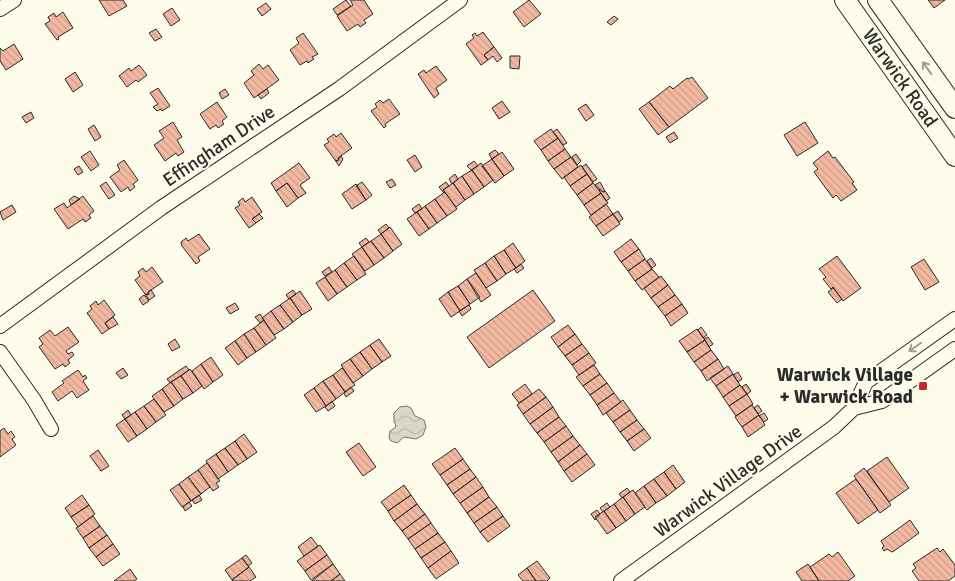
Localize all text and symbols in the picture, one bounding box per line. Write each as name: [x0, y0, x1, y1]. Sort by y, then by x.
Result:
street label: Warwick Road: [857, 24, 943, 132]
one-way arrow: [922, 61, 932, 75]
street label: Effingham Drive: [159, 100, 279, 192]
one-way arrow: [908, 342, 922, 352]
place label: Warwick Village + Warwick Road: [777, 363, 913, 409]
marker: Warwick Village + Warwick Road: [917, 380, 929, 392]
street label: Warwick Village Drive: [649, 419, 807, 543]

